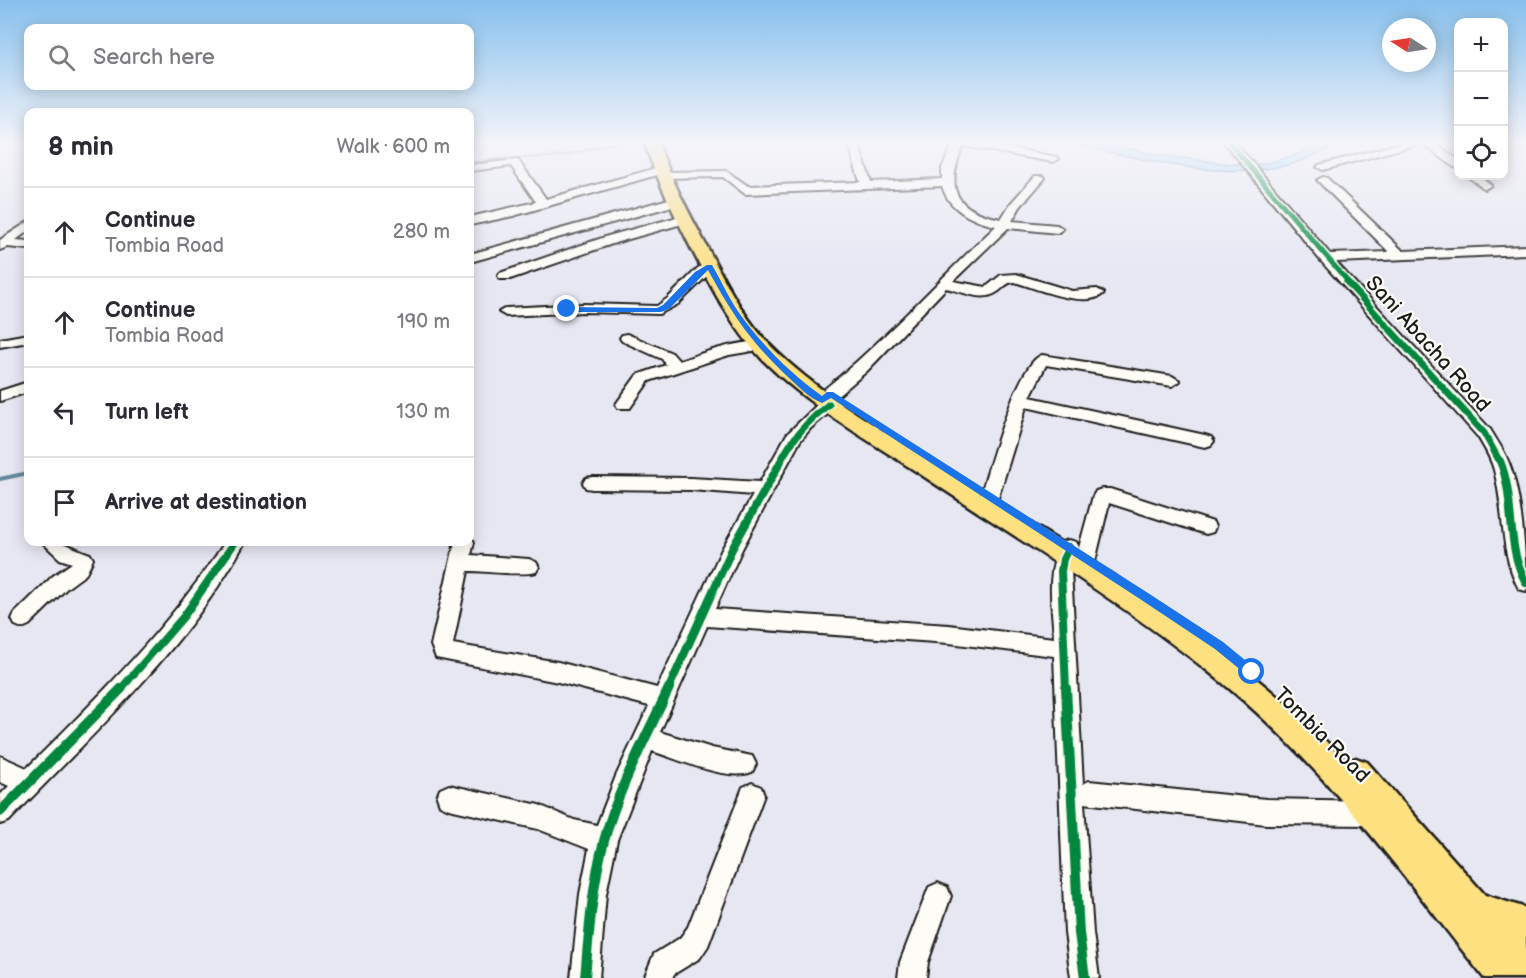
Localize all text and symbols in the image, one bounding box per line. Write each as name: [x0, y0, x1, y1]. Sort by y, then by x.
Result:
north arrow: [1382, 18, 1436, 72]
map controls: [1454, 18, 1508, 180]
button: +: [1454, 18, 1508, 72]
search box: [24, 24, 474, 90]
icon: search: [45, 41, 78, 74]
text: Search here: [93, 44, 215, 71]
button: −: [1454, 72, 1508, 126]
button: locate: [1454, 126, 1508, 180]
text: 8 min: [48, 132, 114, 163]
text: Walk · 600 m: [337, 135, 450, 159]
text: Continue: [105, 207, 195, 234]
icon: ahead: [48, 216, 81, 249]
text: 280 m: [393, 220, 450, 244]
text: Tombia Road: [105, 234, 224, 258]
street label: Sani Abacha Road: [1360, 271, 1496, 417]
route end: [553, 295, 579, 321]
text: Continue: [105, 297, 195, 324]
icon: ahead: [48, 306, 81, 339]
text: 190 m: [397, 310, 450, 334]
text: Tombia Road: [105, 324, 224, 348]
icon: left: [48, 396, 81, 429]
text: Turn left: [105, 399, 189, 426]
text: 130 m: [396, 400, 450, 424]
icon: arrive: [48, 486, 81, 519]
text: Arrive at destination: [105, 489, 307, 516]
route start: [1238, 658, 1264, 684]
street label: Tombia Road: [1269, 682, 1375, 788]

